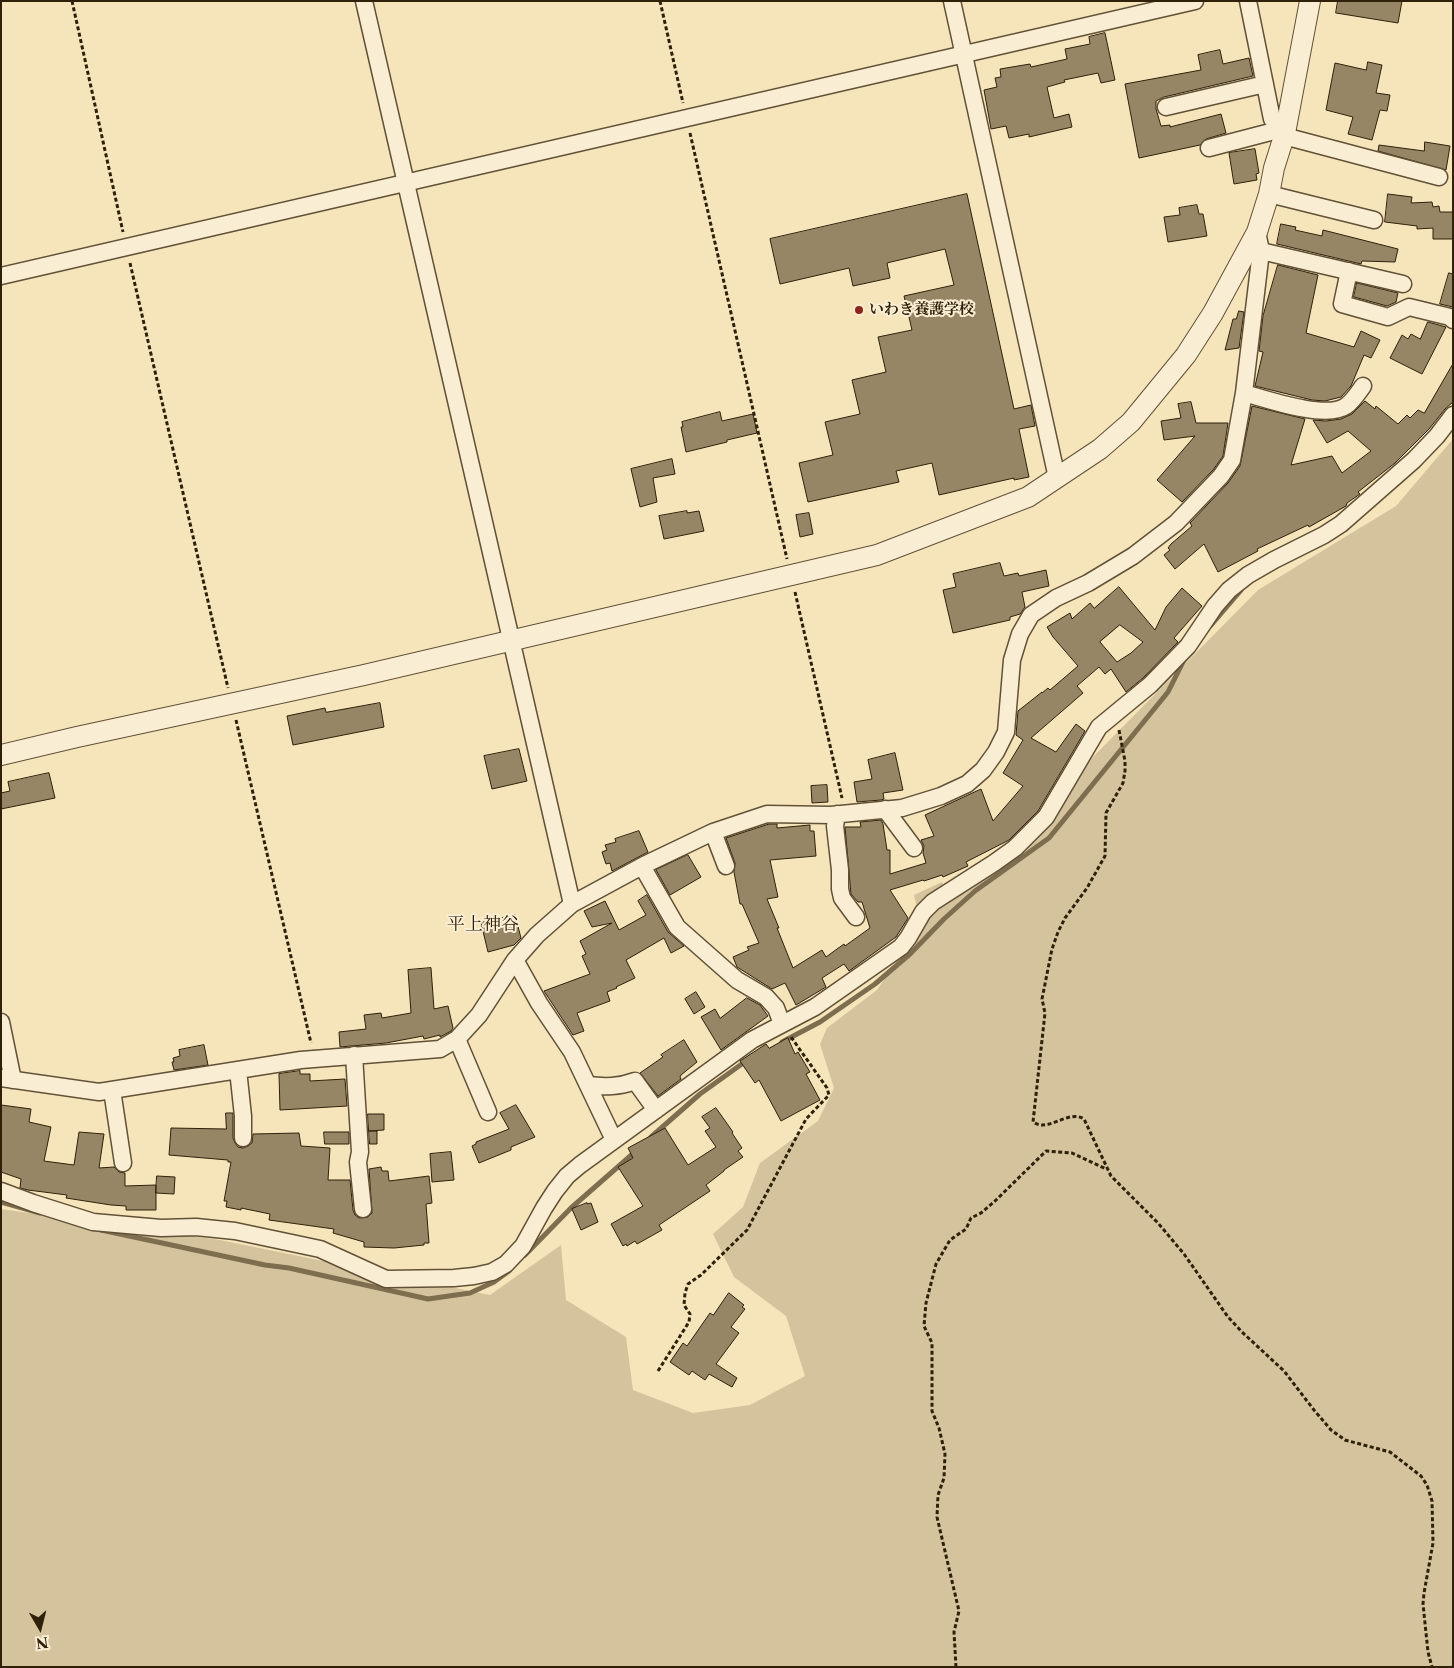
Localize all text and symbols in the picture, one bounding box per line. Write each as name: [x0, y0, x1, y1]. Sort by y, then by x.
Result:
place label: いわき養護学校: [869, 301, 974, 319]
marker: いわき養護学校: [853, 304, 865, 316]
district label: 平上神谷: [447, 914, 519, 936]
north arrow: [15, 1603, 65, 1653]
text: N: [35, 1633, 49, 1653]

